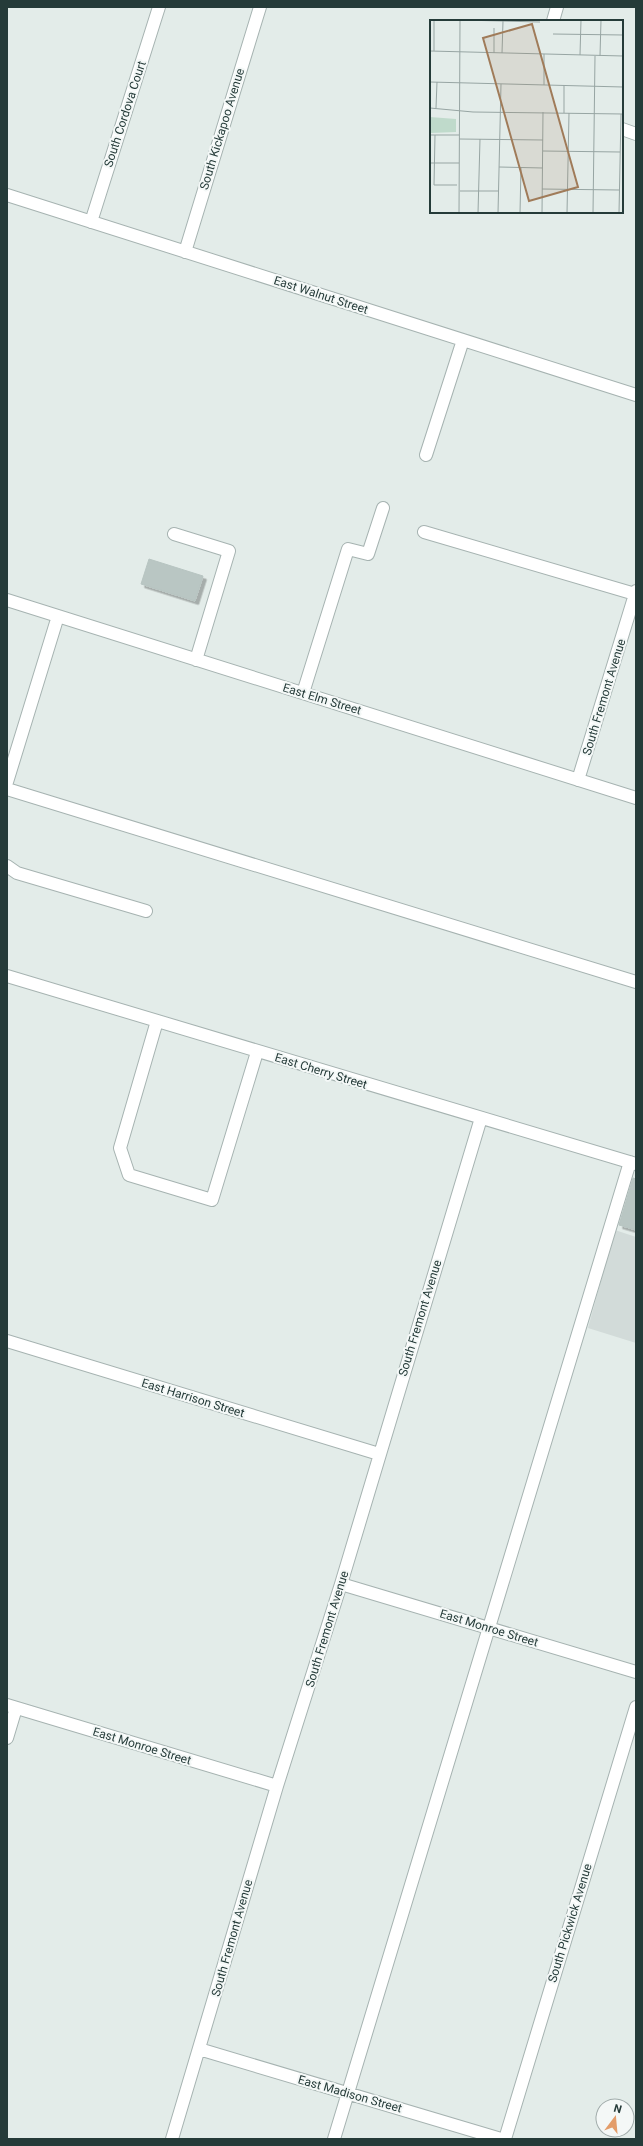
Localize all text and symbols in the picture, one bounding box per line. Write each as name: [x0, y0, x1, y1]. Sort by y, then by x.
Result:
inset map: [430, 20, 623, 213]
street label: South Cordova Court: [101, 59, 149, 169]
street label: South Kickapoo Avenue: [197, 67, 247, 191]
street label: East Walnut Street: [272, 273, 370, 317]
street label: South Fremont Avenue: [580, 637, 628, 757]
street label: East Elm Street: [281, 680, 363, 718]
street label: East Cherry Street: [273, 1050, 369, 1092]
street label: South Fremont Avenue: [396, 1258, 444, 1378]
street label: East Harrison Street: [140, 1376, 246, 1420]
street label: South Fremont Avenue: [303, 1569, 351, 1689]
street label: East Monroe Street: [438, 1606, 540, 1650]
street label: East Monroe Street: [91, 1724, 193, 1768]
street label: South Pickwick Avenue: [545, 1862, 595, 1984]
street label: South Fremont Avenue: [209, 1878, 255, 1998]
street label: East Madison Street: [296, 2072, 404, 2116]
north arrow: [595, 2098, 635, 2138]
text: N: [612, 2102, 623, 2116]

